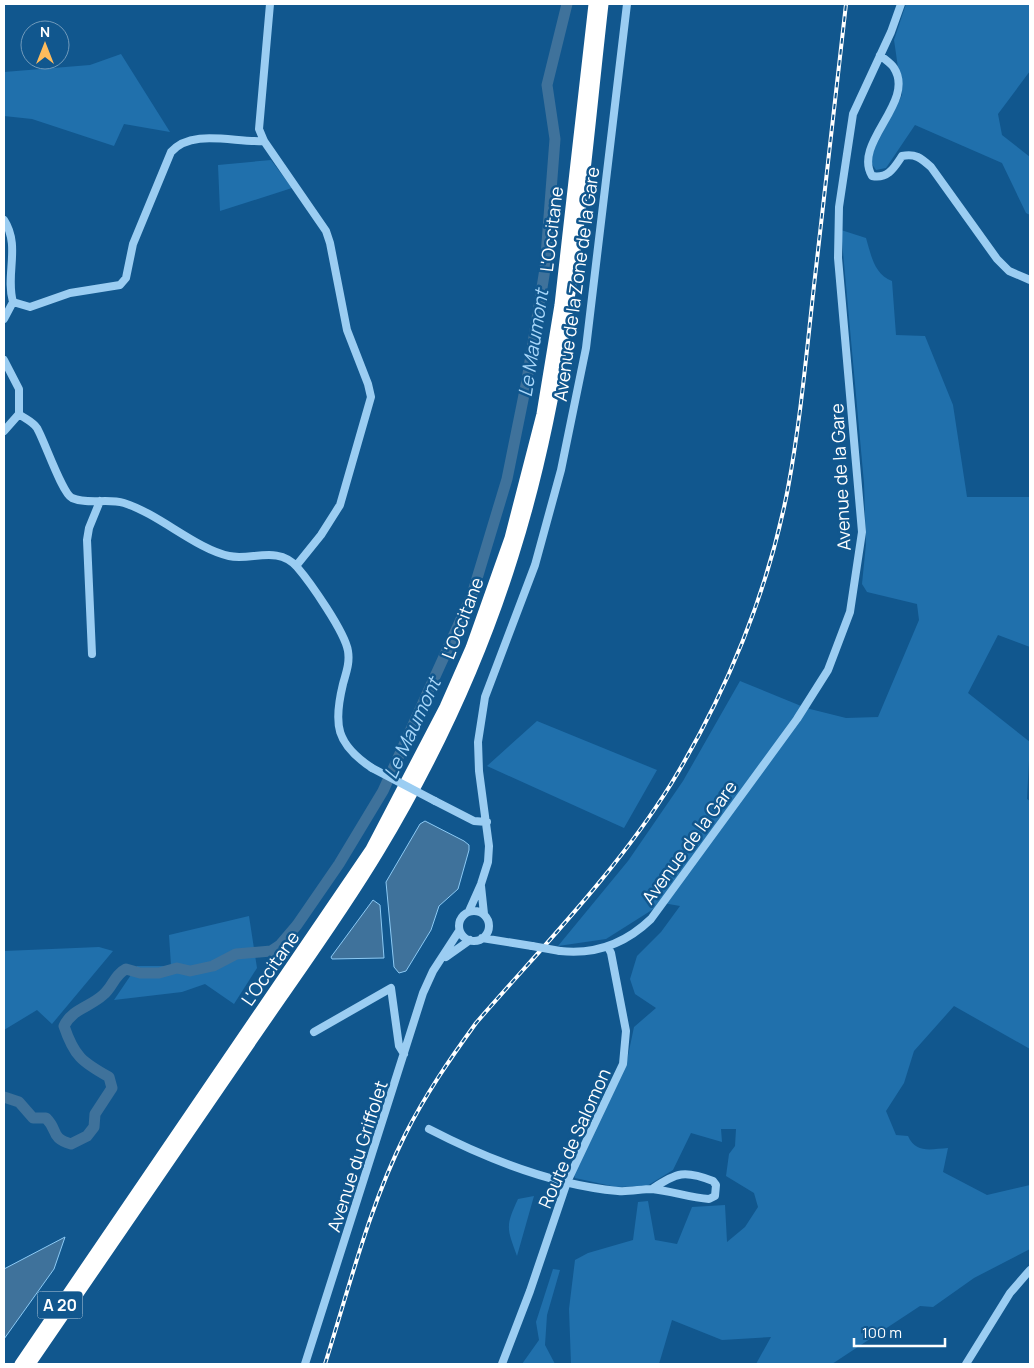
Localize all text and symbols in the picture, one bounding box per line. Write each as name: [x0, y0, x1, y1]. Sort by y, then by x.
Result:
north arrow: [20, 20, 70, 70]
text: N: [40, 22, 50, 41]
street label: Avenue de la Zone de la Gare: [548, 165, 604, 403]
street label: L'Occitane: [534, 185, 568, 273]
water label: Le Maumont: [512, 285, 555, 399]
street label: Avenue de la Gare: [824, 403, 856, 551]
street label: L'Occitane: [435, 574, 489, 662]
water label: Le Maumont: [377, 671, 448, 783]
street label: Avenue de la Gare: [636, 775, 742, 909]
street label: L'Occitane: [236, 926, 304, 1010]
street label: Route de Salomon: [532, 1064, 616, 1212]
street label: Avenue du Griffolet: [321, 1077, 393, 1235]
road number: A 20: [38, 1292, 82, 1318]
scale bar: [854, 1316, 945, 1348]
text: 100 m: [862, 1322, 902, 1343]

